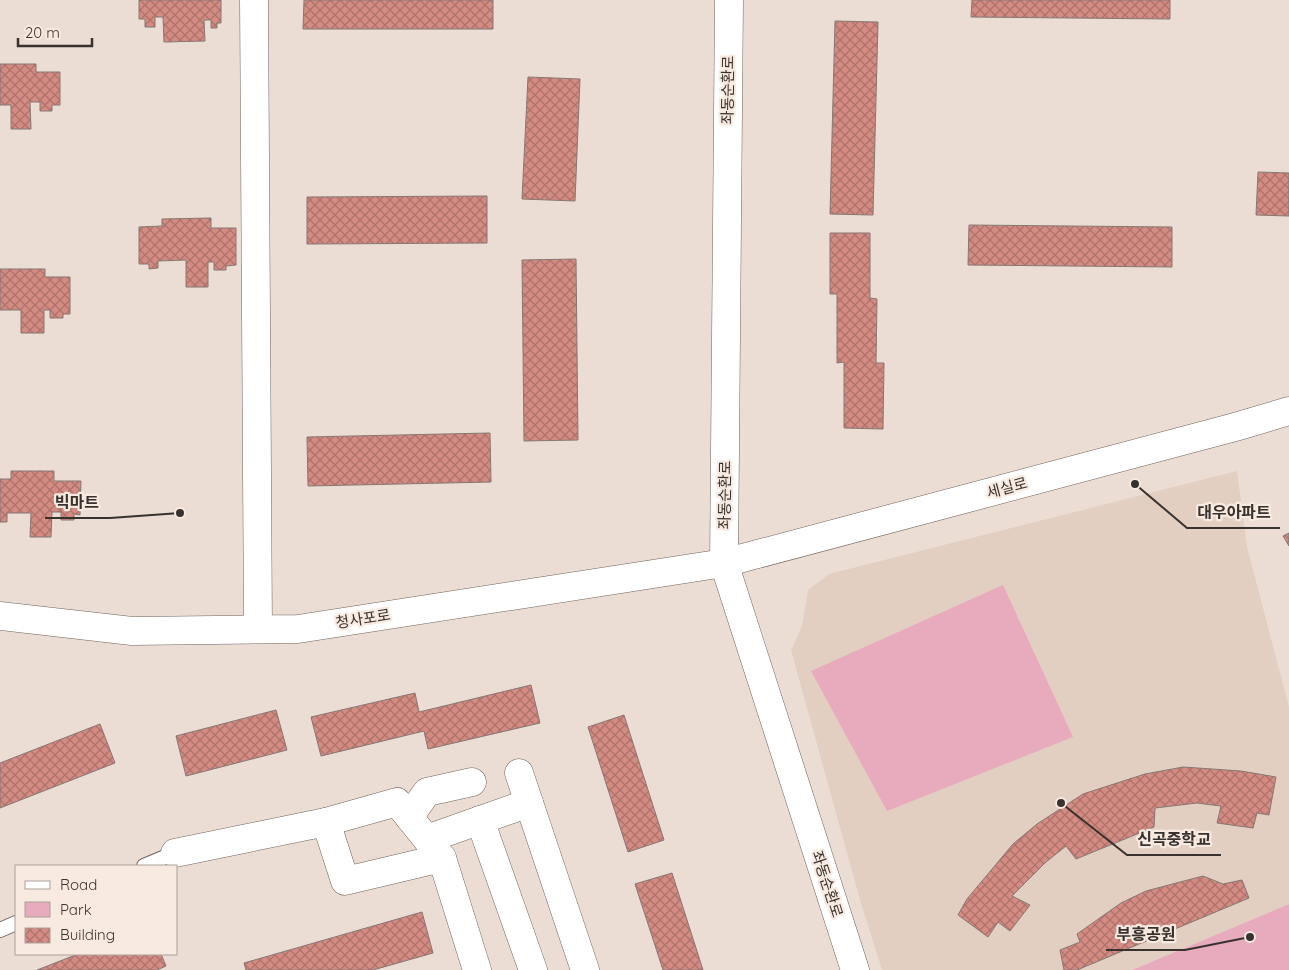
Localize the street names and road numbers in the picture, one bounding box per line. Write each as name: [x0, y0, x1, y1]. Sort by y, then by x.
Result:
street label: 좌동순환로: [717, 55, 738, 125]
street label: 좌동순환로: [714, 460, 735, 530]
street label: 세실로: [984, 473, 1029, 502]
street label: 청사포로: [334, 605, 392, 632]
street label: 좌동순환로: [808, 848, 847, 920]

